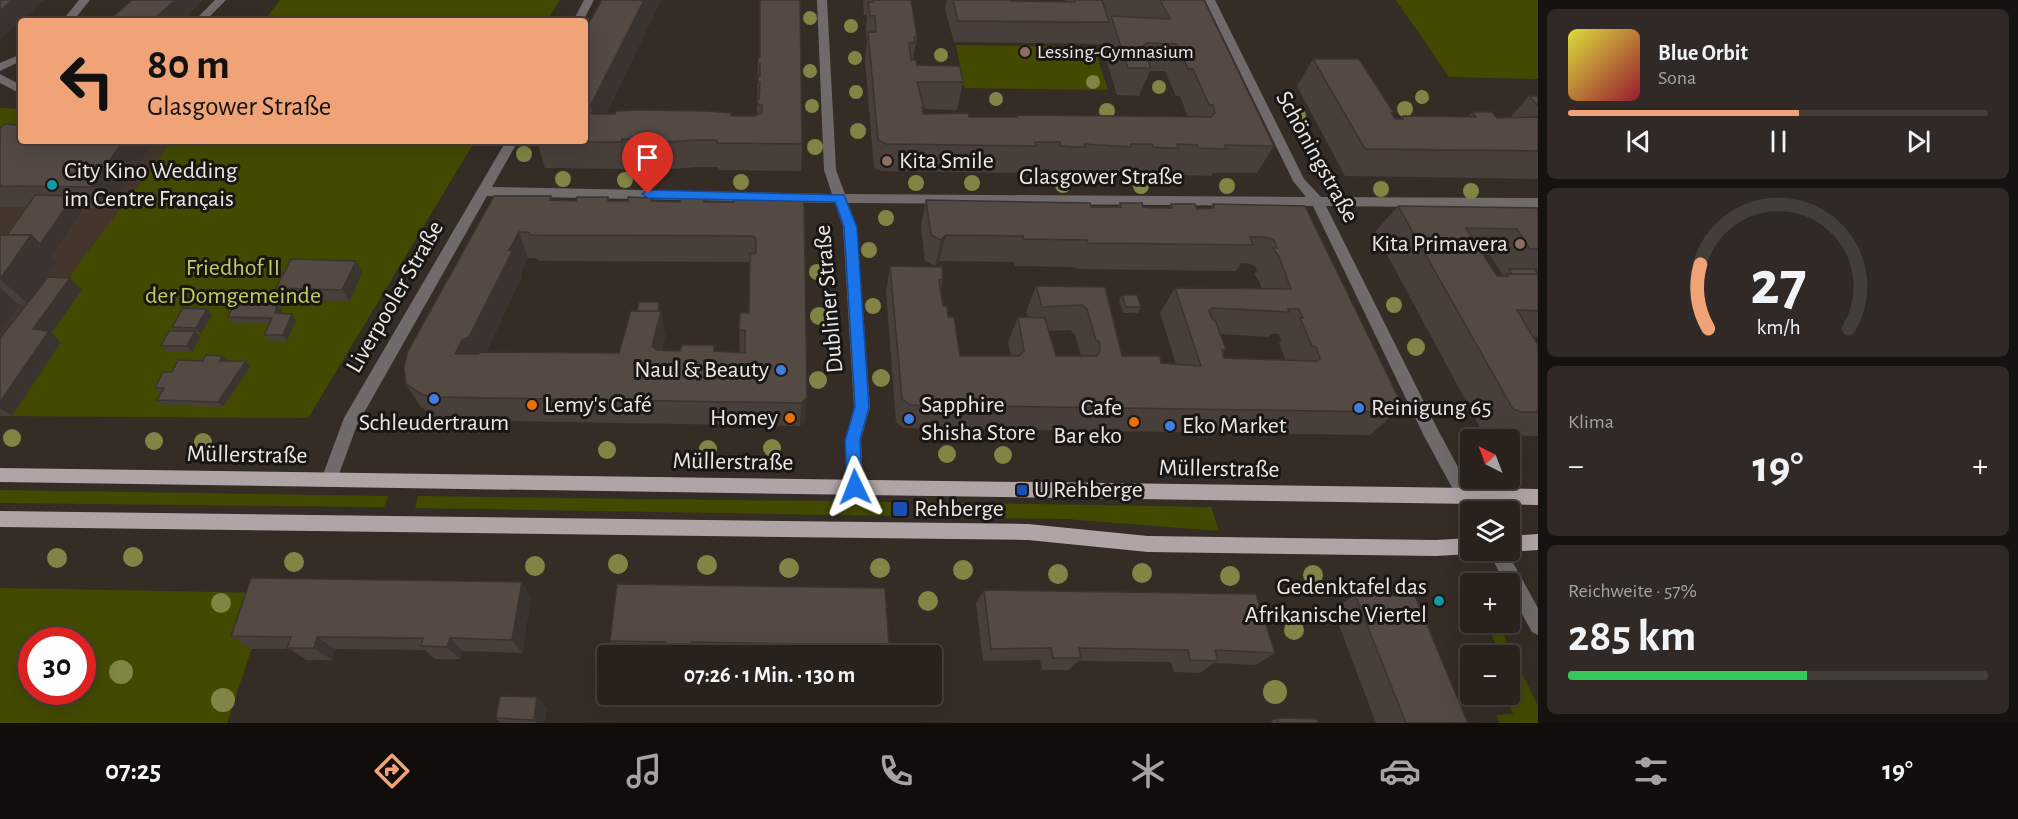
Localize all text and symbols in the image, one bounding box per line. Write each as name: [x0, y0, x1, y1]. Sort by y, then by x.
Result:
icon: left: [48, 42, 126, 120]
place label: Lessing-Gymnasium: [1037, 42, 1194, 62]
text: Blue Orbit: [1658, 42, 1748, 64]
text: 80 m: [147, 44, 230, 86]
marker: Lessing-Gymnasium: [1018, 45, 1032, 59]
text: Sona: [1658, 68, 1696, 88]
street label: Schöningstraße: [1271, 87, 1363, 227]
text: Glasgower Straße: [147, 93, 331, 120]
icon: previous: [1622, 125, 1655, 158]
icon: pause: [1762, 125, 1795, 158]
icon: next: [1902, 125, 1935, 158]
pin: [622, 132, 673, 194]
icon: arrive: [631, 141, 664, 174]
place label: Kita Smile: [899, 149, 994, 173]
marker: Kita Smile: [880, 154, 894, 168]
place label: City Kino Wedding im Centre Français: [64, 159, 238, 211]
street label: Glasgower Straße: [1019, 165, 1183, 189]
marker: City Kino Wedding im Centre Français: [45, 178, 59, 192]
street label: Liverpooler Straße: [342, 217, 448, 377]
street label: Dubliner Straße: [811, 224, 847, 374]
place label: Kita Primavera: [1371, 232, 1508, 256]
marker: Kita Primavera: [1513, 237, 1527, 251]
text: 27: [1750, 253, 1806, 315]
park label: Friedhof II der Domgemeinde: [145, 256, 321, 308]
text: km/h: [1756, 318, 1800, 339]
place label: Naul & Beauty: [634, 358, 769, 382]
marker: Naul & Beauty: [774, 363, 788, 377]
marker: Schleudertraum: [427, 392, 441, 406]
place label: Lemy's Café: [544, 393, 652, 417]
place label: Sapphire Shisha Store: [921, 393, 1036, 445]
place label: Cafe Bar eko: [1053, 396, 1122, 448]
place label: Reinigung 65: [1371, 396, 1492, 420]
marker: Lemy's Café: [525, 398, 539, 412]
marker: Reinigung 65: [1352, 401, 1366, 415]
place label: Homey: [710, 406, 778, 430]
place label: Schleudertraum: [359, 411, 509, 435]
marker: Homey: [783, 411, 797, 425]
marker: Sapphire Shisha Store: [902, 412, 916, 426]
text: Klima: [1568, 412, 1614, 432]
place label: Eko Market: [1182, 414, 1287, 438]
marker: Cafe Bar eko: [1127, 415, 1141, 429]
marker: Eko Market: [1163, 419, 1177, 433]
north arrow: [1460, 429, 1520, 489]
map controls: [1460, 429, 1520, 705]
street label: Müllerstraße: [186, 442, 308, 468]
text: 19°: [1752, 445, 1804, 490]
street label: Müllerstraße: [672, 449, 794, 475]
text: −: [1568, 450, 1584, 483]
text: +: [1972, 450, 1988, 483]
position arrow: [823, 455, 887, 519]
street label: Müllerstraße: [1158, 456, 1280, 482]
place label: U Rehberge: [1034, 478, 1143, 502]
marker: U Rehberge: [1015, 483, 1029, 497]
place label: Rehberge: [914, 497, 1004, 521]
marker: Rehberge: [891, 500, 909, 518]
button: layers: [1460, 501, 1520, 561]
button: +: [1460, 573, 1520, 633]
place label: Gedenktafel das Afrikanische Viertel: [1245, 575, 1427, 627]
text: Reichweite · 57%: [1568, 581, 1697, 601]
marker: Gedenktafel das Afrikanische Viertel: [1432, 594, 1446, 608]
text: 285 km: [1568, 614, 1696, 659]
speed limit sign: 30: [18, 627, 96, 705]
button: −: [1460, 645, 1520, 705]
text: 07:26 · 1 Min. · 130 m: [684, 664, 855, 686]
icon: directions: [371, 750, 413, 792]
icon: music: [623, 750, 665, 792]
icon: phone: [875, 750, 917, 792]
icon: climate: [1127, 750, 1169, 792]
icon: car: [1379, 750, 1421, 792]
icon: filters: [1630, 750, 1672, 792]
text: 07:25: [105, 757, 161, 784]
text: 19°: [1882, 757, 1913, 784]

